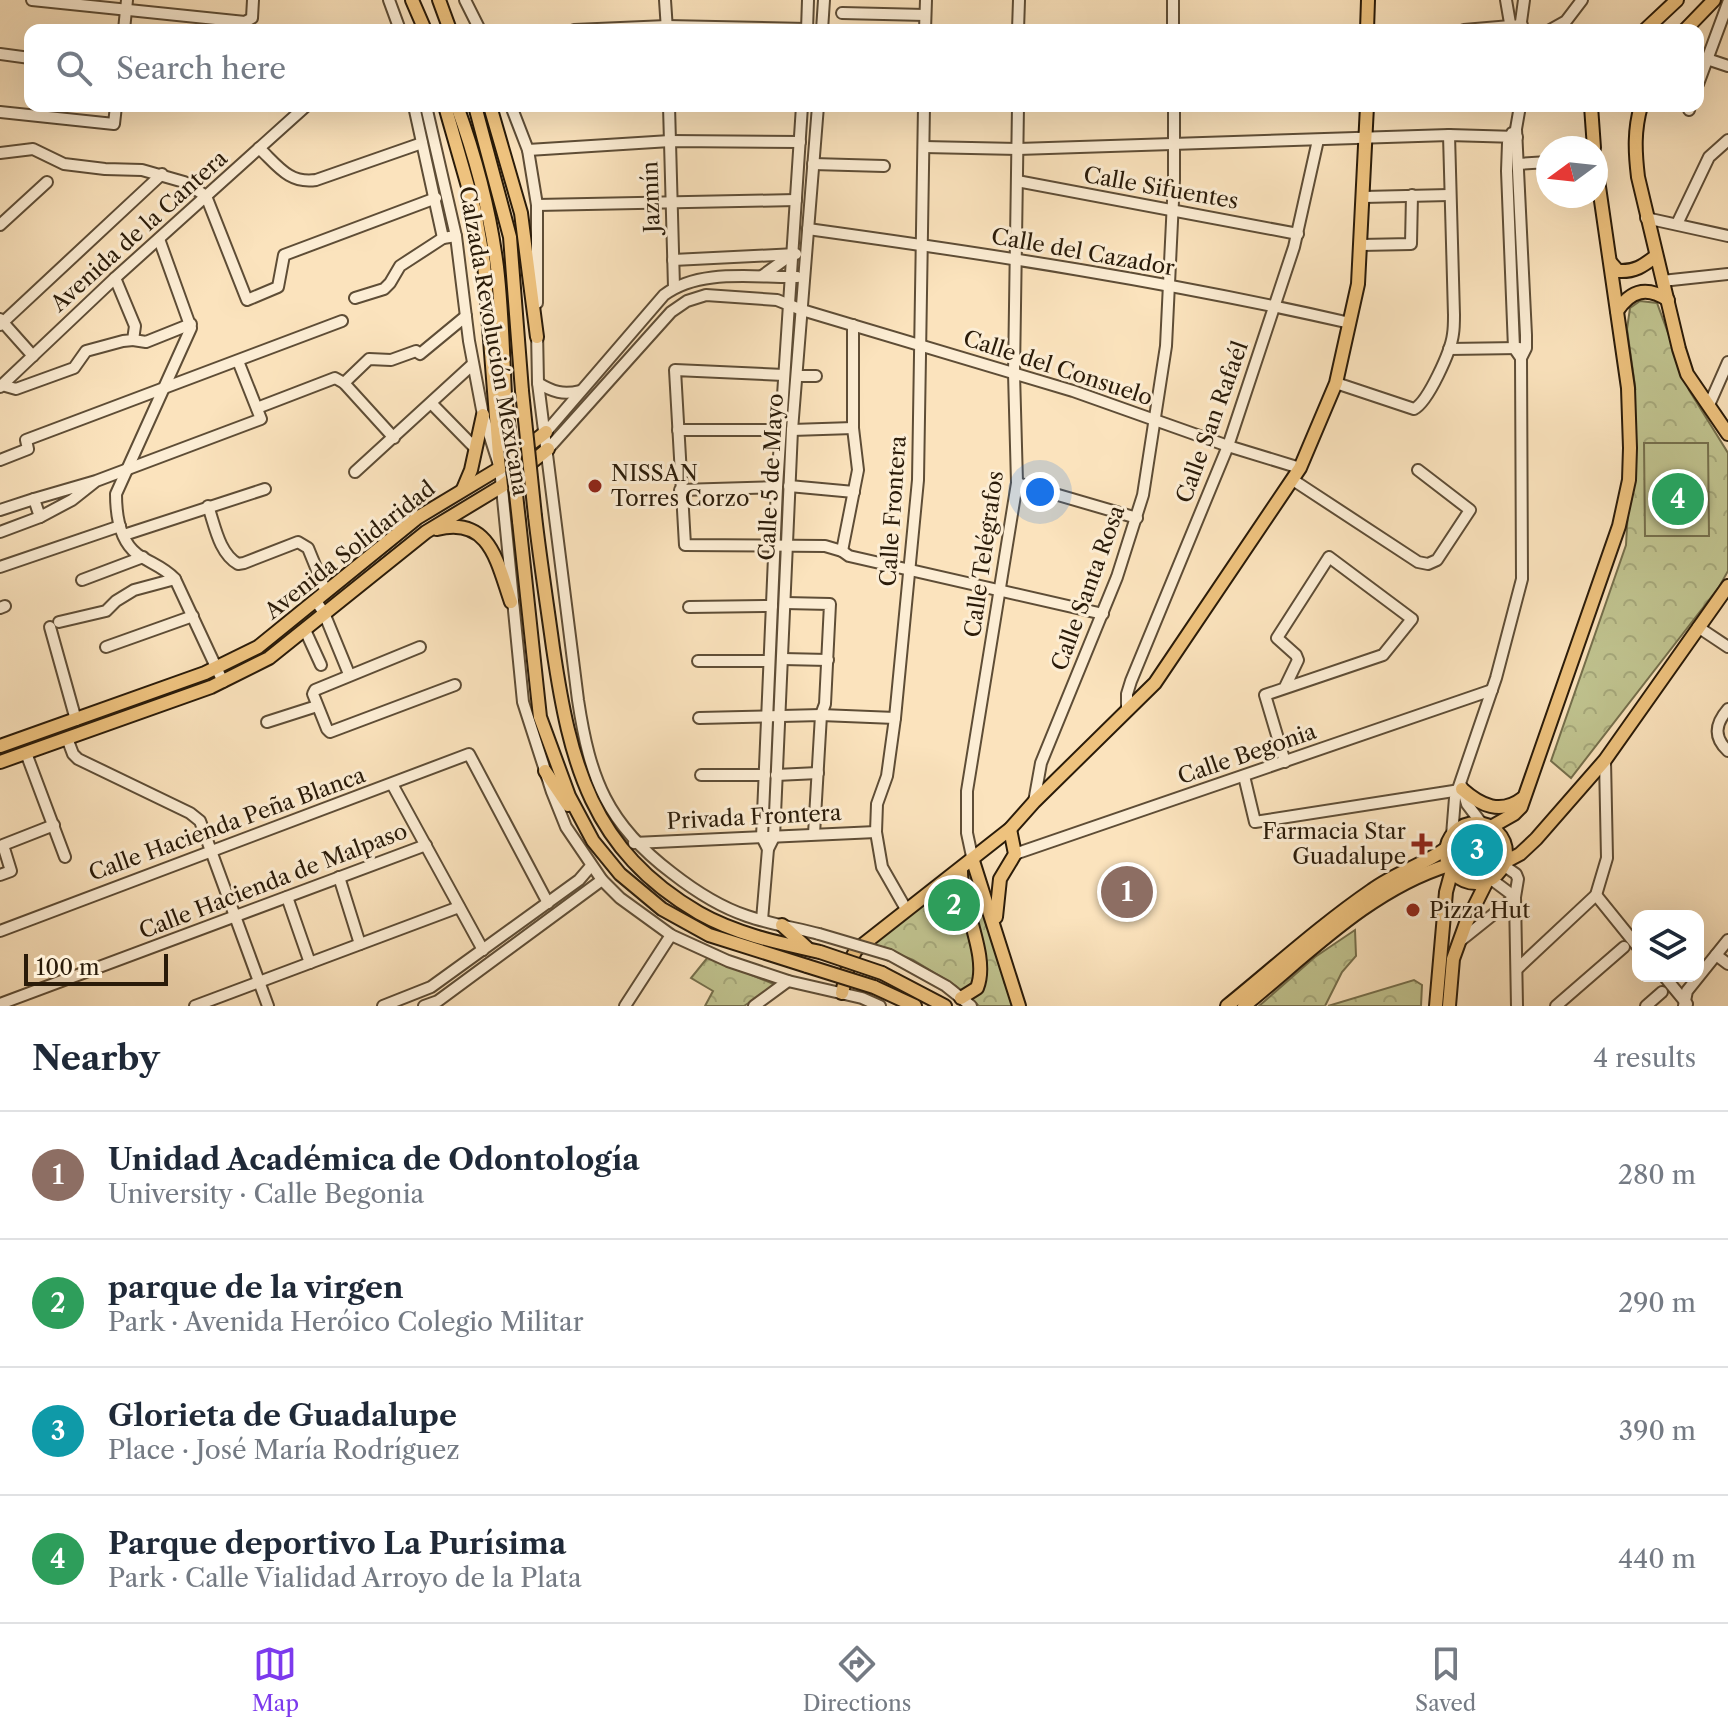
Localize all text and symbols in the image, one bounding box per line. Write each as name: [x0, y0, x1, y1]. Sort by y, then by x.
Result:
search box: [24, 24, 1704, 112]
icon: search: [52, 46, 96, 90]
text: Search here: [116, 50, 286, 87]
north arrow: [1536, 136, 1608, 208]
street label: Avenida de la Cantera: [44, 144, 233, 318]
street label: Jazmín: [636, 161, 666, 236]
street label: Calle Sifuentes: [1081, 161, 1241, 215]
street label: Calzada Revolución Mexicana: [453, 184, 535, 498]
street label: Calle del Cazador: [989, 223, 1177, 281]
street label: Calle del Consuelo: [960, 325, 1156, 411]
street label: Calle San Rafaél: [1170, 337, 1254, 507]
street label: Calle 5 de Mayo: [753, 393, 789, 561]
street label: Calle Frontera: [874, 434, 912, 587]
place label: NISSAN Torres Corzo: [611, 460, 749, 512]
street label: Calle Telégrafos: [959, 469, 1009, 639]
pin: 4: [1652, 469, 1704, 529]
your location: [1020, 472, 1060, 512]
street label: Avenida Solidaridad: [259, 475, 441, 626]
marker: NISSAN Torres Corzo: [586, 477, 604, 495]
street label: Calle Santa Rosa: [1046, 501, 1131, 674]
street label: Calle Begonia: [1174, 718, 1320, 790]
street label: Calle Hacienda Peña Blanca: [85, 761, 369, 887]
street label: Privada Frontera: [666, 799, 843, 835]
street label: Calle Hacienda de Malpaso: [135, 817, 411, 945]
place label: Farmacia Star Guadalupe: [1262, 818, 1406, 870]
pin: 3: [1451, 820, 1503, 880]
marker: Farmacia Star Guadalupe: [1413, 835, 1431, 853]
pin: 1: [1101, 862, 1153, 922]
pin: 2: [928, 875, 980, 935]
place label: Pizza Hut: [1429, 897, 1530, 924]
marker: Pizza Hut: [1404, 901, 1422, 919]
map controls: [1632, 910, 1704, 982]
button: layers: [1632, 910, 1704, 982]
scale bar: [24, 950, 168, 986]
text: 100 m: [36, 954, 99, 981]
text: Nearby: [32, 1037, 160, 1079]
text: 4 results: [1593, 1042, 1696, 1074]
text: Unidad Académica de Odontología: [108, 1141, 640, 1178]
text: 1: [52, 1159, 64, 1191]
text: 280 m: [1618, 1159, 1696, 1191]
text: University · Calle Begonia: [108, 1178, 424, 1210]
text: parque de la virgen: [108, 1269, 404, 1306]
text: 2: [50, 1287, 66, 1319]
text: 290 m: [1618, 1287, 1696, 1319]
text: Park · Avenida Heróico Colegio Militar: [108, 1306, 584, 1338]
text: Glorieta de Guadalupe: [108, 1397, 457, 1434]
text: 3: [51, 1415, 65, 1447]
text: 390 m: [1619, 1415, 1696, 1447]
text: Place · José María Rodríguez: [108, 1434, 460, 1466]
text: Parque deportivo La Purísima: [108, 1525, 566, 1562]
text: 4: [50, 1543, 66, 1575]
text: 440 m: [1618, 1543, 1696, 1575]
text: Park · Calle Vialidad Arroyo de la Plata: [108, 1562, 582, 1594]
tab: Map: [252, 1642, 299, 1717]
tab: Directions: [803, 1642, 911, 1717]
tab: Saved: [1415, 1642, 1476, 1717]

